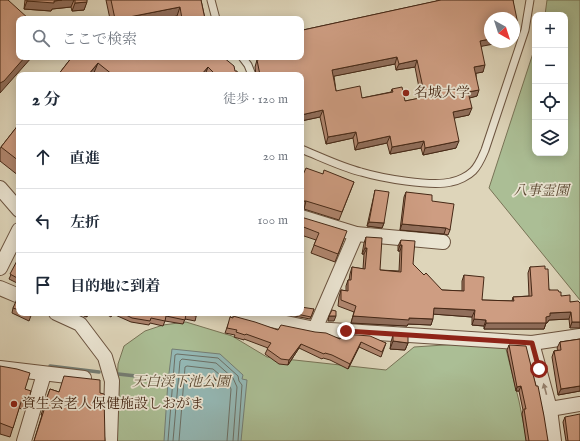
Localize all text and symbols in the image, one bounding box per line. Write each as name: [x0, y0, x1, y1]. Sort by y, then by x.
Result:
north arrow: [484, 12, 520, 48]
map controls: [532, 12, 568, 156]
button: +: [532, 12, 568, 48]
search box: [16, 16, 304, 60]
icon: search: [30, 27, 52, 49]
text: ここで検索: [62, 30, 137, 49]
button: −: [532, 48, 568, 84]
place label: 名城大学: [414, 84, 470, 102]
button: locate: [532, 84, 568, 120]
marker: 名城大学: [401, 88, 411, 98]
text: 2 分: [32, 90, 61, 111]
text: 徒歩 · 120 m: [223, 91, 288, 108]
button: layers: [532, 120, 568, 156]
icon: ahead: [32, 146, 54, 168]
text: 20 m: [263, 148, 288, 165]
text: 直進: [70, 149, 100, 168]
park label: 八事霊園: [513, 182, 571, 200]
icon: left: [32, 210, 54, 232]
text: 100 m: [258, 212, 288, 229]
text: 左折: [70, 213, 100, 232]
icon: arrive: [32, 274, 54, 296]
text: 目的地に到着: [70, 277, 160, 296]
route end: [337, 322, 355, 340]
route start: [530, 360, 548, 378]
park label: 天白渓下池公園: [132, 373, 232, 391]
one-way arrow: [541, 383, 547, 395]
place label: 資生会老人保健施設しおがま: [22, 395, 204, 413]
marker: 資生会老人保健施設しおがま: [9, 399, 19, 409]

